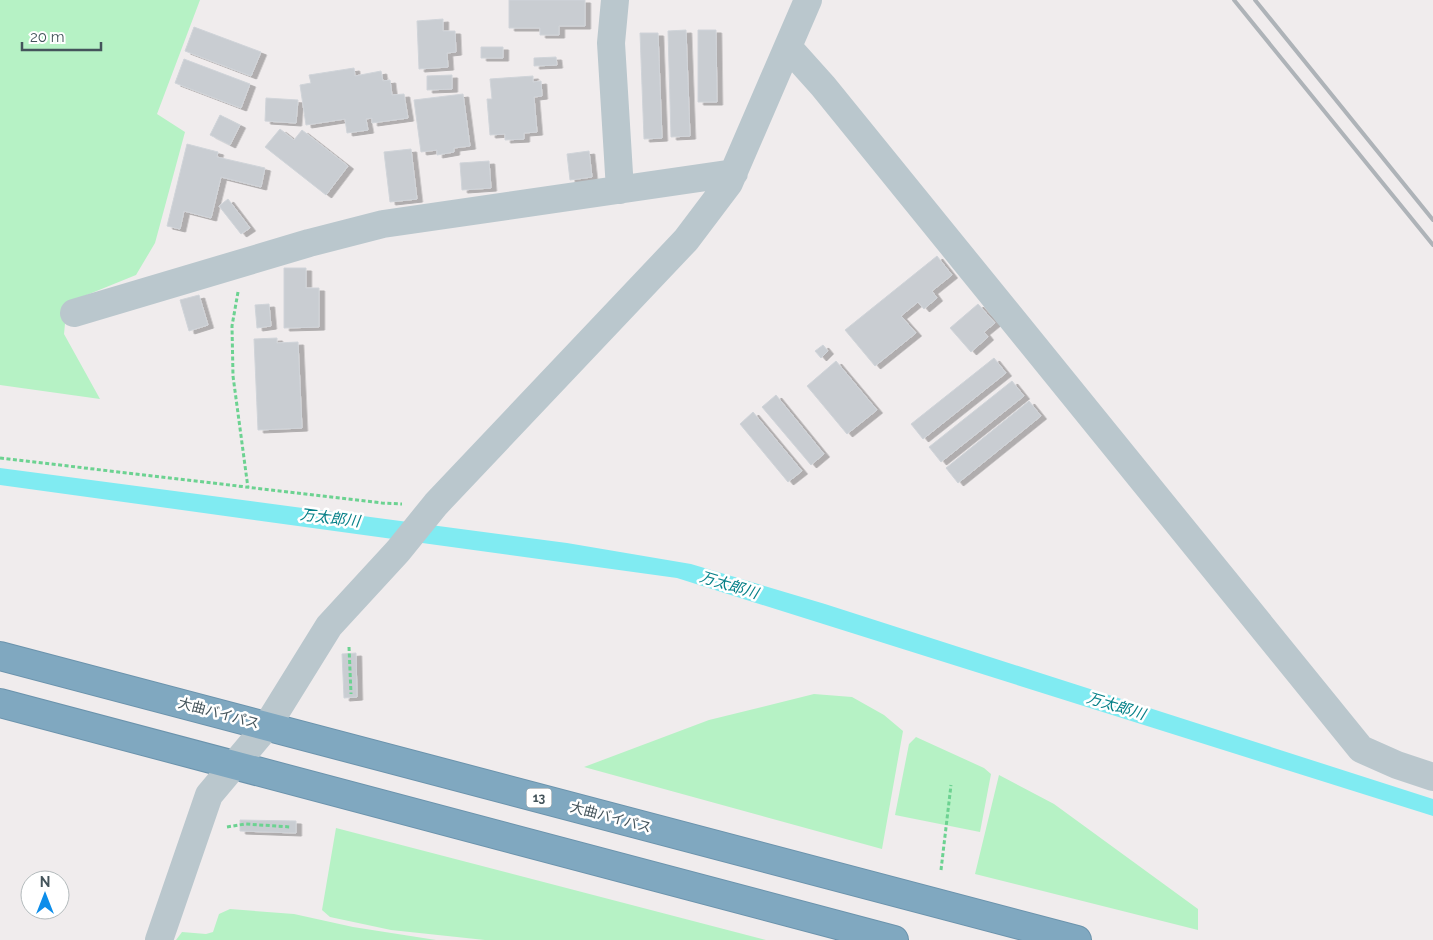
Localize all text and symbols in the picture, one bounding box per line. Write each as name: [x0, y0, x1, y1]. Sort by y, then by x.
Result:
scale bar: [22, 20, 101, 52]
text: 20 m: [30, 28, 65, 46]
water label: 万太郎川: [299, 505, 363, 531]
water label: 万太郎川: [698, 568, 762, 603]
water label: 万太郎川: [1085, 689, 1149, 724]
street label: 大曲バイパス: [176, 694, 262, 732]
road number: 13: [526, 788, 552, 808]
street label: 大曲バイパス: [568, 798, 654, 836]
north arrow: [20, 870, 70, 920]
text: N: [40, 874, 50, 890]

